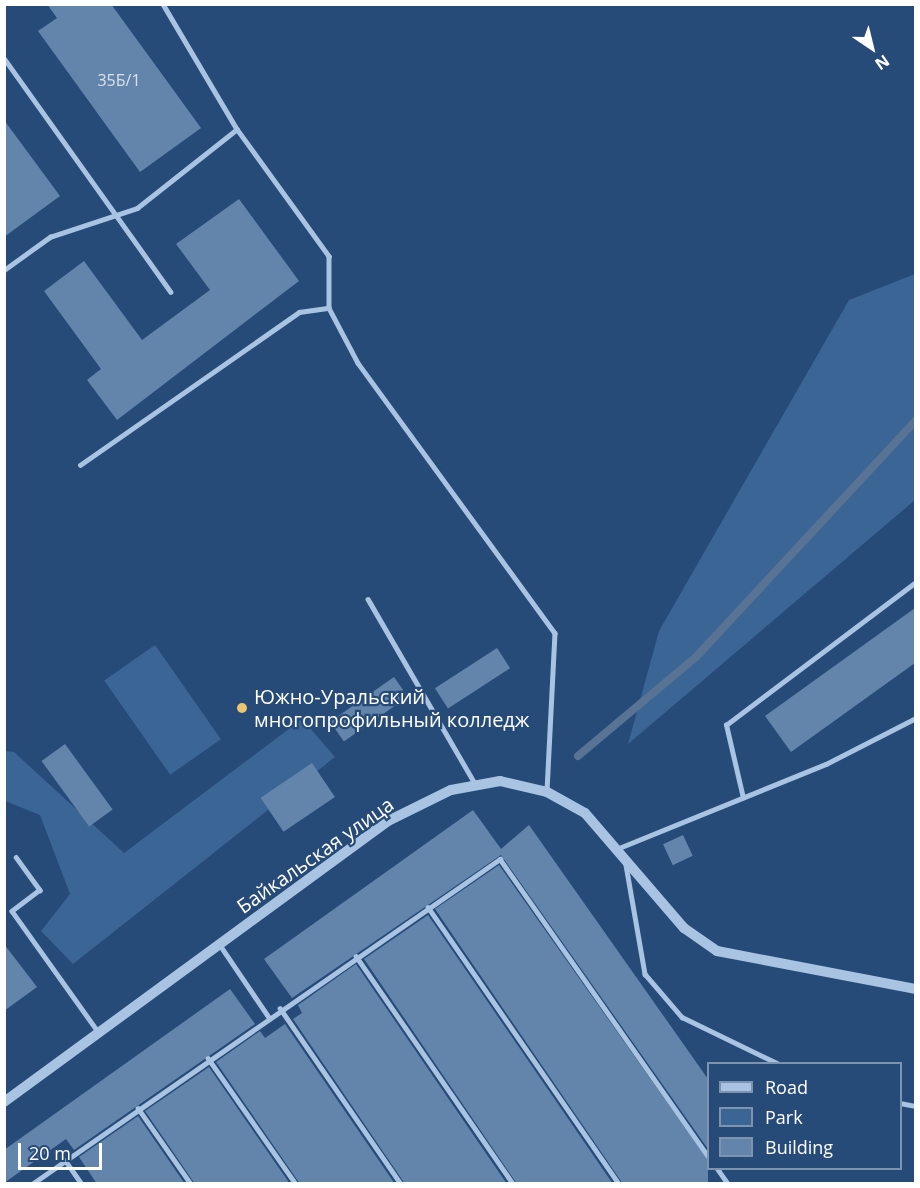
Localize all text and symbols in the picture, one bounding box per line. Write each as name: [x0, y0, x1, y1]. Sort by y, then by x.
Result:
north arrow: [842, 18, 902, 78]
text: N: [871, 50, 894, 75]
house number: 35Б/1: [97, 70, 141, 90]
place label: Южно-Уральский многопрофильный колледж: [254, 684, 530, 731]
marker: Южно-Уральский многопрофильный колледж: [235, 701, 249, 715]
street label: Байкальская улица: [232, 792, 398, 918]
legend: [707, 1062, 902, 1170]
text: Road: [765, 1075, 808, 1099]
text: Park: [765, 1105, 803, 1129]
scale bar: [21, 1131, 105, 1169]
text: Building: [765, 1135, 833, 1159]
text: 20 m: [29, 1141, 71, 1165]

